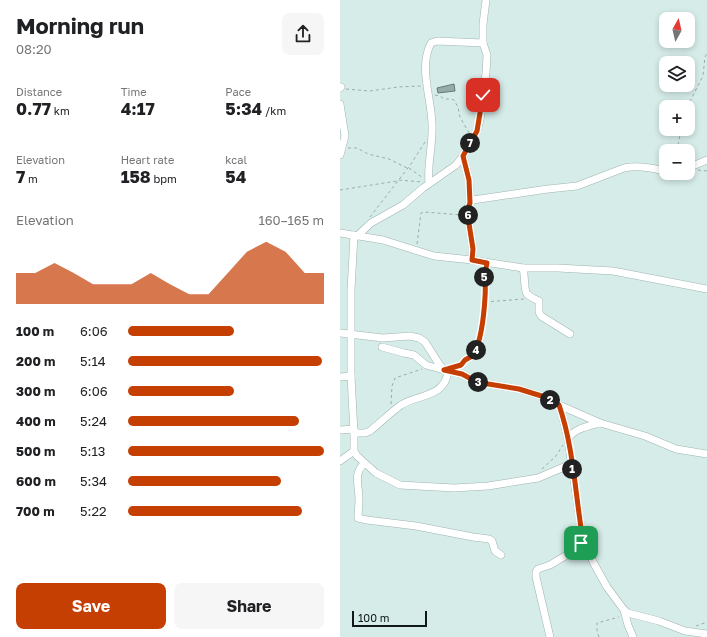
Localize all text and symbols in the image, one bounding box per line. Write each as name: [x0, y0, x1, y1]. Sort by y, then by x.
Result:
text: Morning run: [16, 12, 144, 39]
north arrow: [659, 12, 695, 48]
map controls: [659, 12, 695, 180]
button: share: [282, 13, 324, 55]
text: 08:20: [16, 41, 52, 57]
button: layers: [659, 56, 695, 92]
pin: [466, 78, 500, 112]
icon: check: [472, 84, 494, 106]
text: Distance: [16, 85, 62, 98]
text: Time: [121, 85, 147, 98]
text: Pace: [225, 85, 251, 98]
text: 0.77: [16, 98, 51, 119]
text: 4:17: [121, 98, 155, 119]
text: 5:34: [225, 98, 262, 119]
button: +: [659, 100, 695, 136]
text: km: [51, 104, 70, 117]
text: /km: [262, 104, 286, 117]
pin: 7: [460, 133, 480, 153]
text: 7: [467, 136, 473, 149]
button: −: [659, 144, 695, 180]
text: Elevation: [16, 153, 65, 166]
text: Heart rate: [121, 153, 174, 166]
text: kcal: [225, 153, 247, 166]
text: 7: [16, 166, 25, 187]
text: 158: [121, 166, 151, 187]
text: 54: [225, 166, 246, 187]
text: m: [25, 172, 38, 185]
text: bpm: [151, 172, 177, 185]
pin: 6: [458, 205, 478, 225]
text: 6: [465, 208, 472, 221]
text: Elevation: [16, 212, 74, 228]
text: 160–165 m: [258, 212, 324, 228]
pin: 5: [474, 267, 494, 287]
text: 5: [481, 270, 487, 283]
text: 100 m: [16, 323, 54, 339]
text: 6:06: [80, 323, 108, 339]
pin: 4: [466, 340, 486, 360]
text: 4: [473, 343, 479, 356]
text: 200 m: [16, 353, 55, 369]
text: 5:14: [80, 353, 106, 369]
pin: 3: [468, 372, 488, 392]
text: 3: [475, 375, 481, 388]
text: 300 m: [16, 383, 55, 399]
text: 6:06: [80, 383, 108, 399]
pin: 2: [540, 390, 560, 410]
text: 2: [547, 393, 553, 406]
text: 400 m: [16, 413, 56, 429]
text: 5:24: [80, 413, 107, 429]
text: 500 m: [16, 443, 55, 459]
text: 5:13: [80, 443, 105, 459]
pin: 1: [562, 459, 582, 479]
text: 1: [569, 462, 575, 475]
text: 600 m: [16, 473, 56, 489]
text: 5:34: [80, 473, 107, 489]
text: 700 m: [16, 503, 55, 519]
text: 5:22: [80, 503, 107, 519]
pin: [564, 526, 598, 560]
icon: arrive: [570, 532, 592, 554]
button: Save: [16, 583, 166, 629]
button: Share: [174, 583, 324, 629]
scale bar: [352, 609, 427, 628]
text: 100 m: [358, 611, 389, 624]

